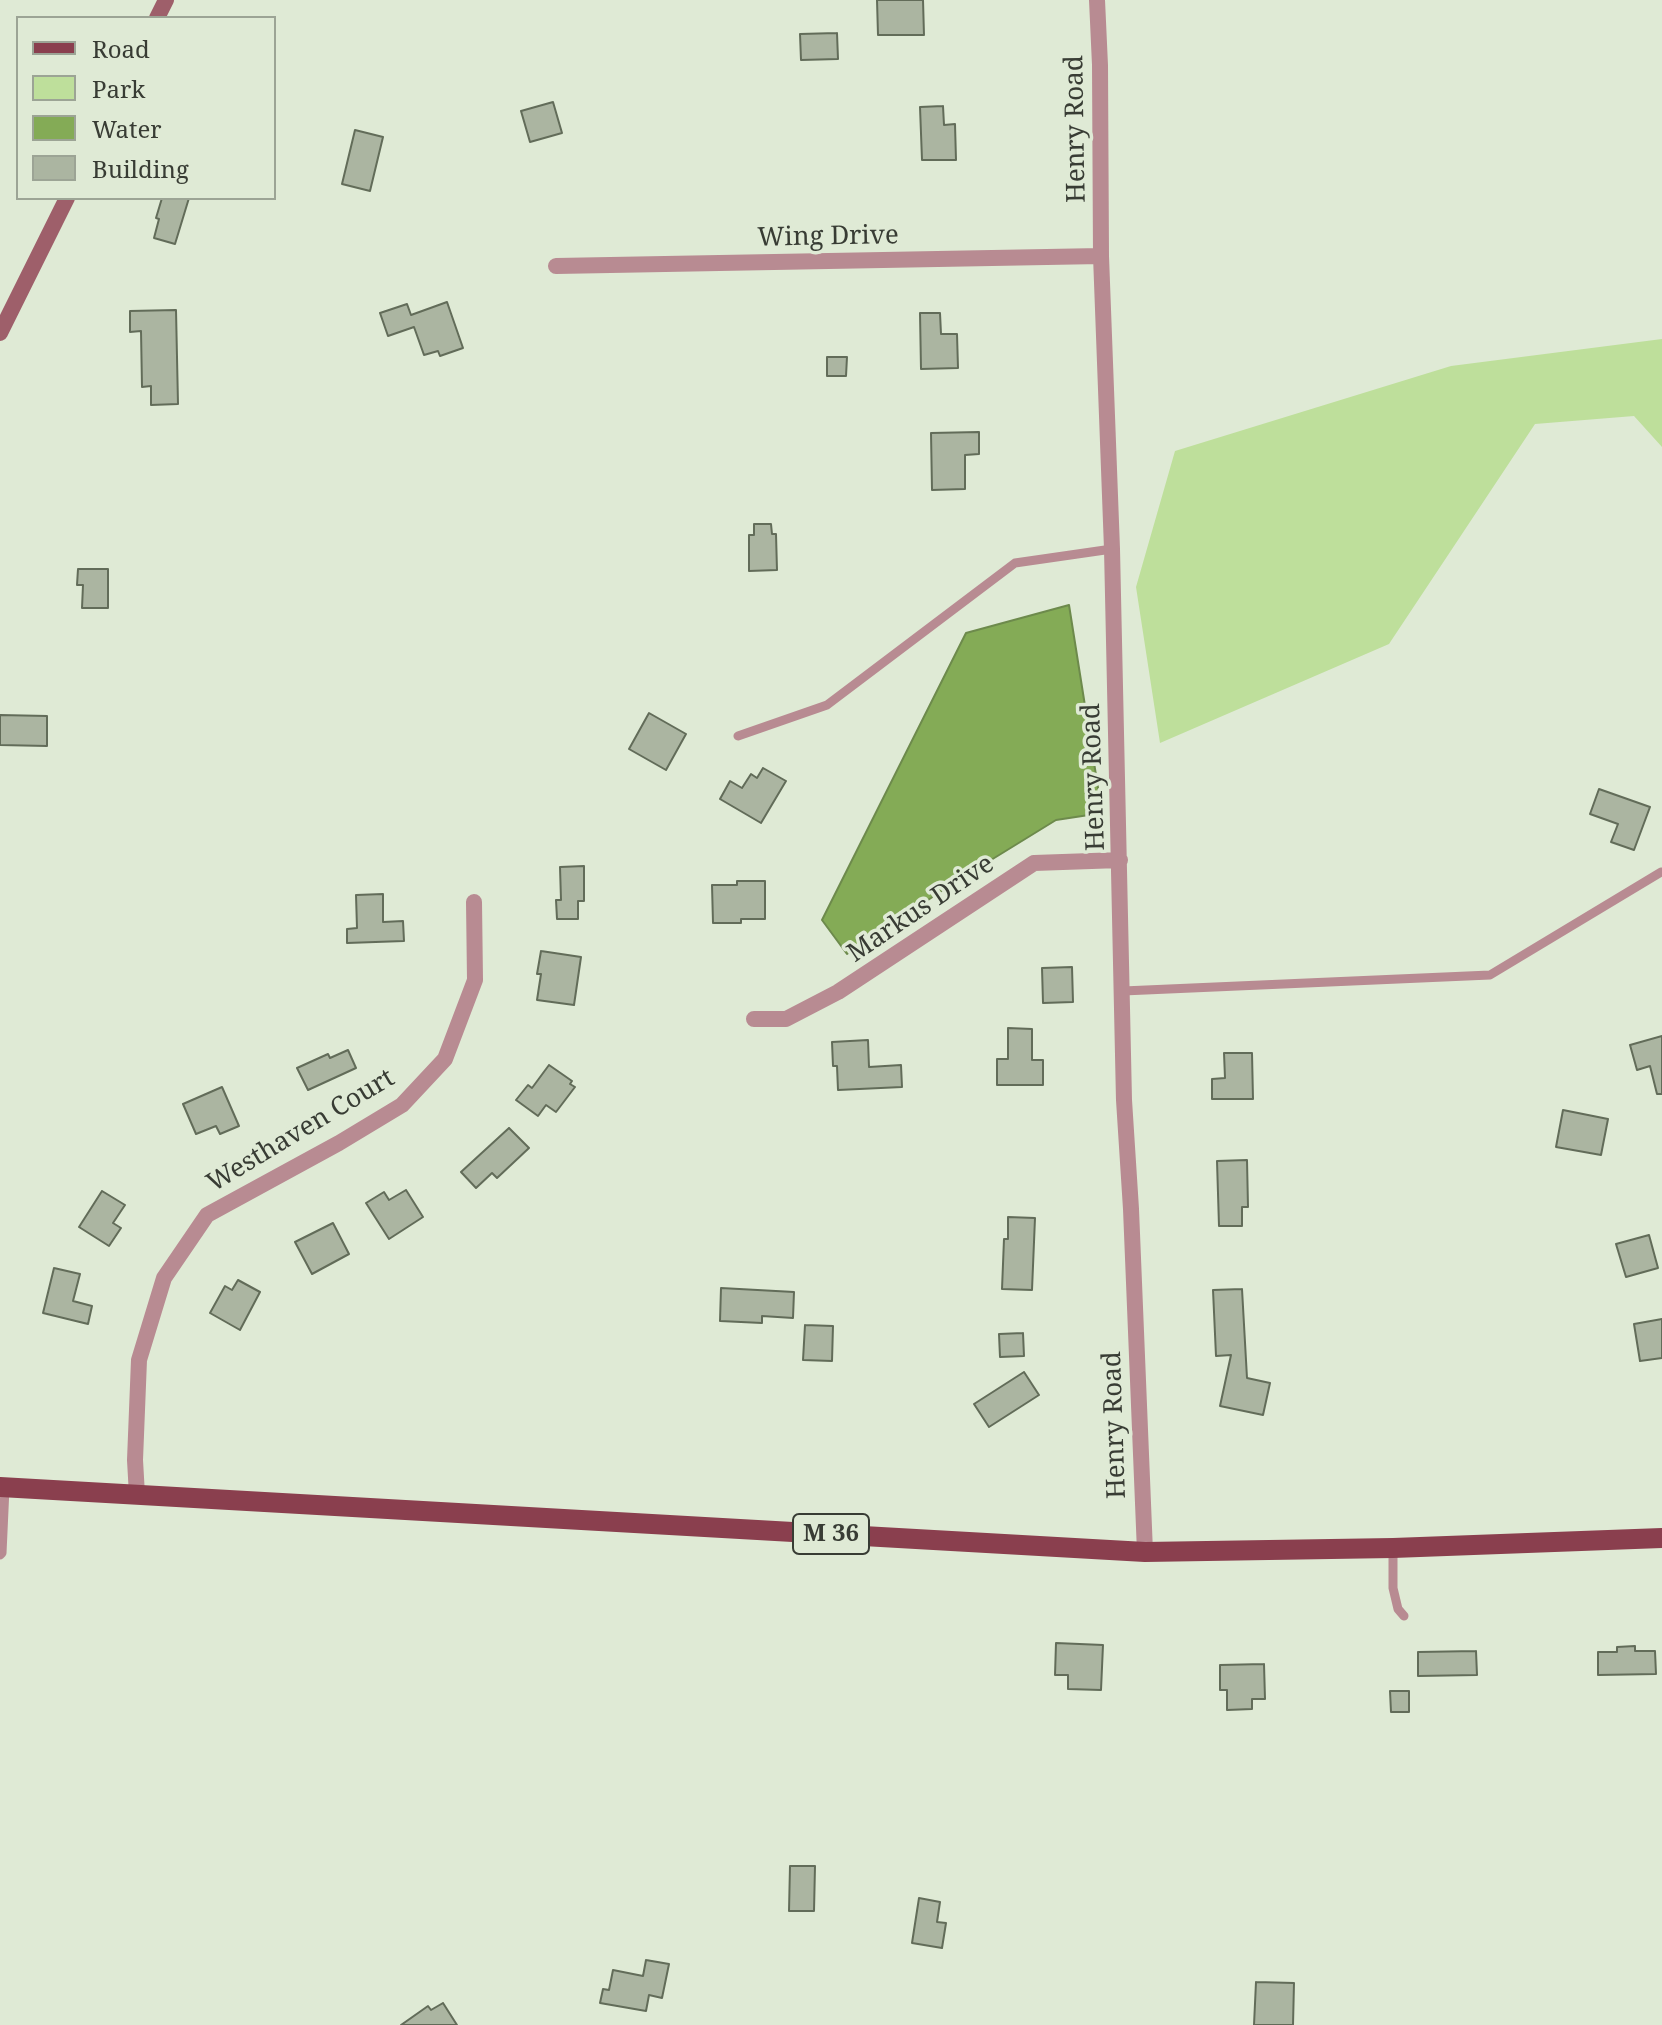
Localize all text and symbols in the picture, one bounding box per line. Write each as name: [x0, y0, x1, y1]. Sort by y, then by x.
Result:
legend: [16, 16, 276, 200]
text: Road: [92, 32, 150, 65]
street label: Henry Road: [1059, 55, 1093, 203]
text: Park: [92, 72, 145, 105]
text: Water: [92, 112, 162, 145]
text: Building: [92, 152, 189, 185]
street label: Wing Drive: [757, 220, 899, 254]
street label: Henry Road: [1076, 703, 1112, 851]
street label: Markus Drive: [842, 849, 1000, 969]
street label: Westhaven Court: [202, 1063, 400, 1199]
street label: Henry Road: [1097, 1351, 1133, 1499]
road number: M 36: [793, 1514, 869, 1554]

